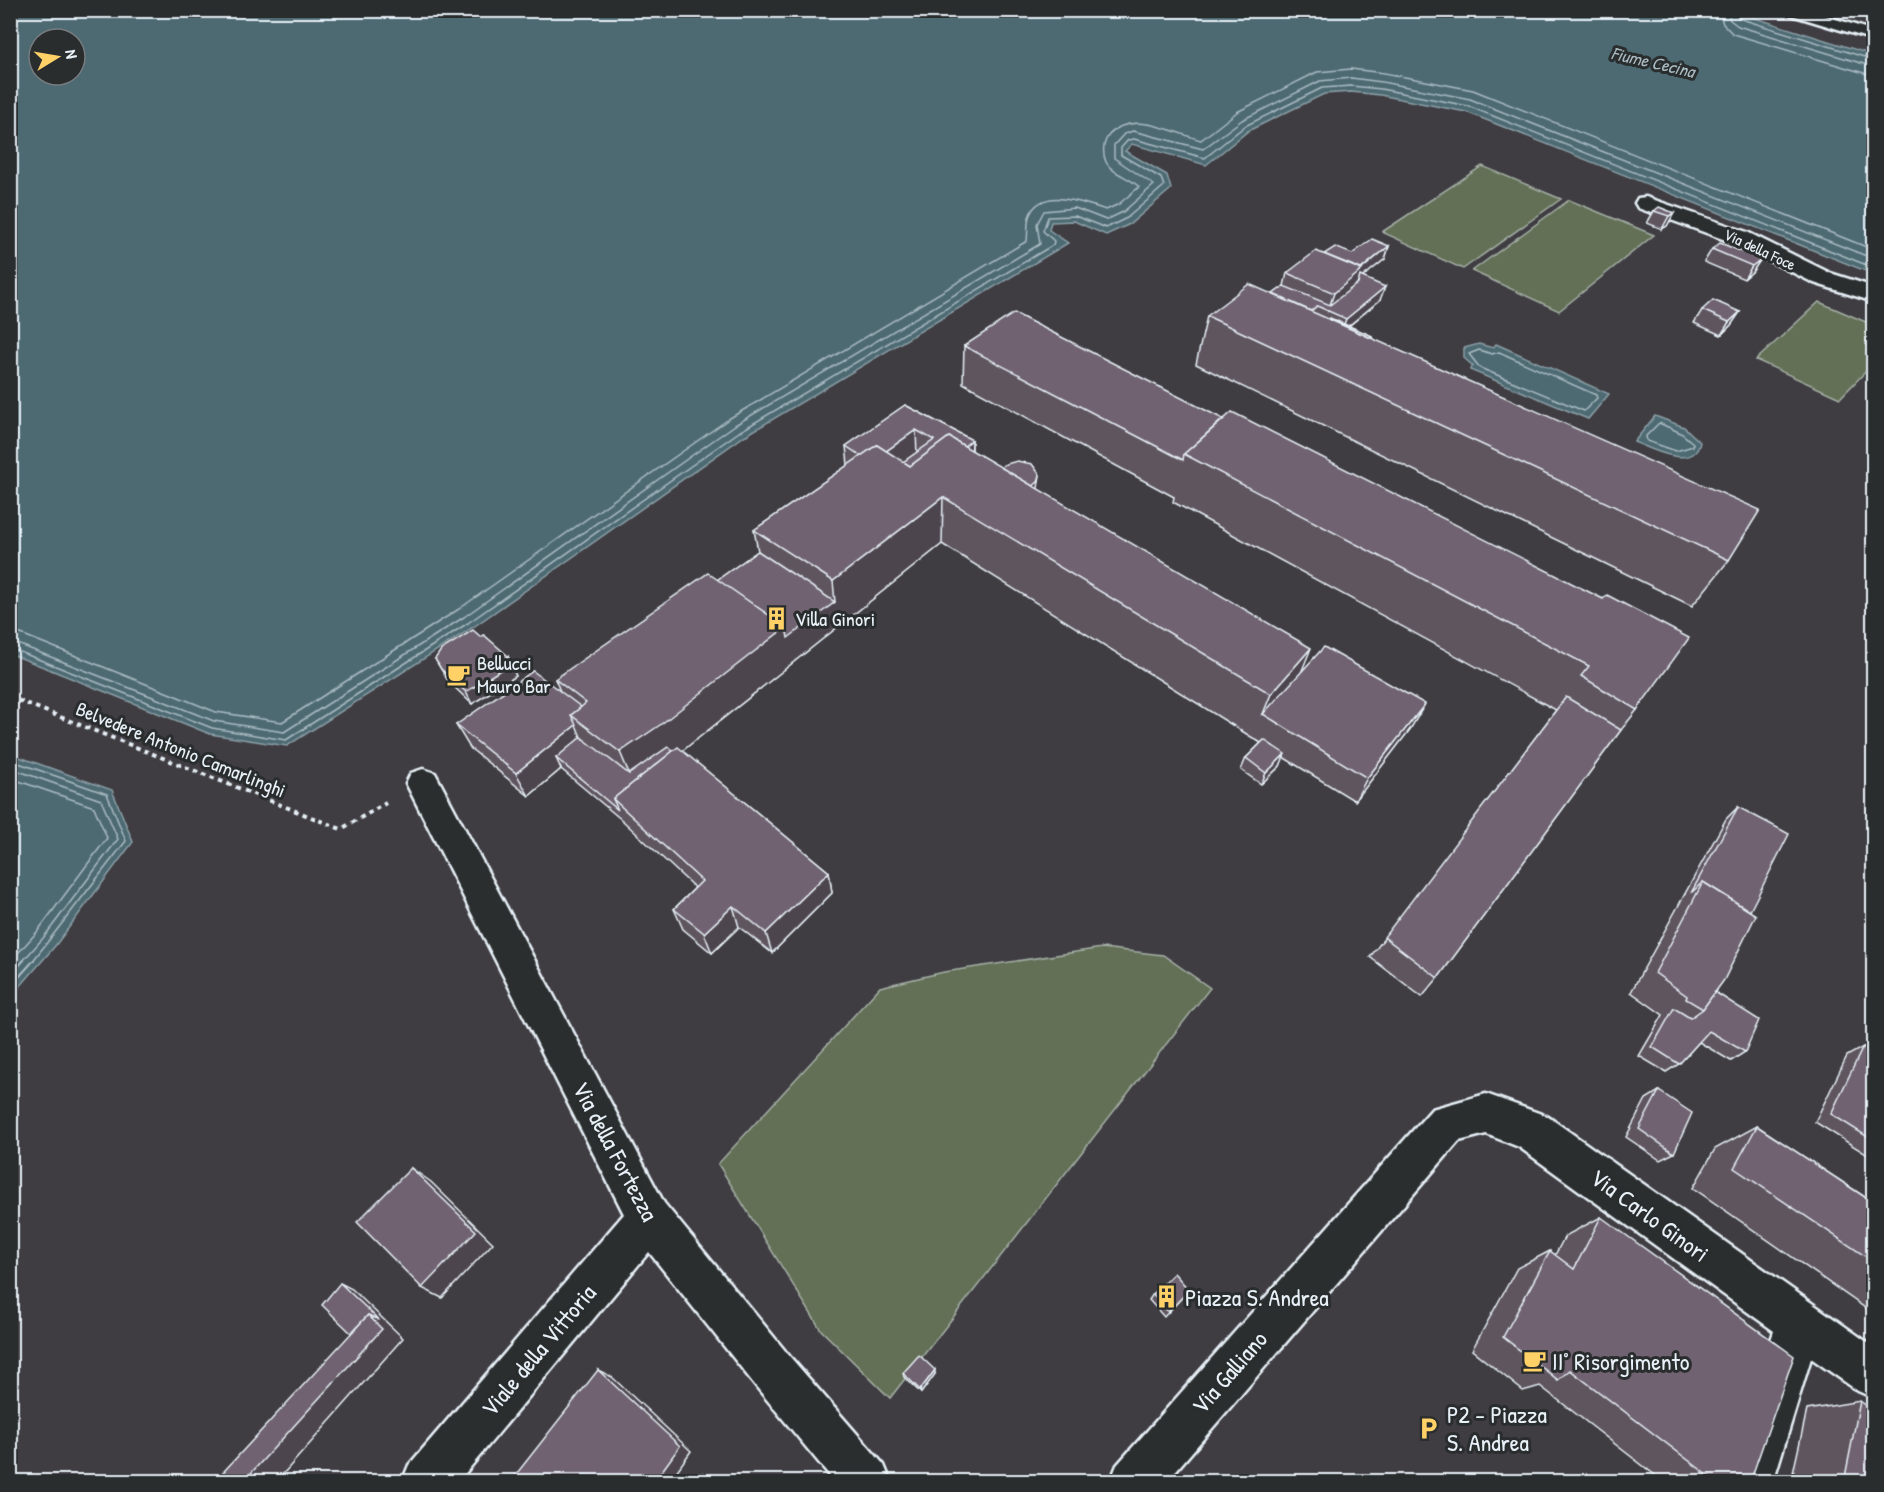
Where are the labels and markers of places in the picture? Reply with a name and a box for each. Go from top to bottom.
building icon: Villa Ginori [764,605,790,631]
place label: Villa Ginori [795,605,875,632]
place label: Bellucci Mauro Bar [477,649,551,699]
cafe icon: Bellucci Mauro Bar [446,661,472,687]
place label: Piazza S. Andrea [1185,1281,1329,1313]
building icon: Piazza S. Andrea [1154,1284,1180,1310]
place label: II° Risorgimento [1552,1345,1690,1377]
cafe icon: II° Risorgimento [1521,1348,1547,1374]
place label: P2 - Piazza S. Andrea [1447,1398,1547,1458]
parking icon: P2 - Piazza S. Andrea [1416,1415,1442,1441]

